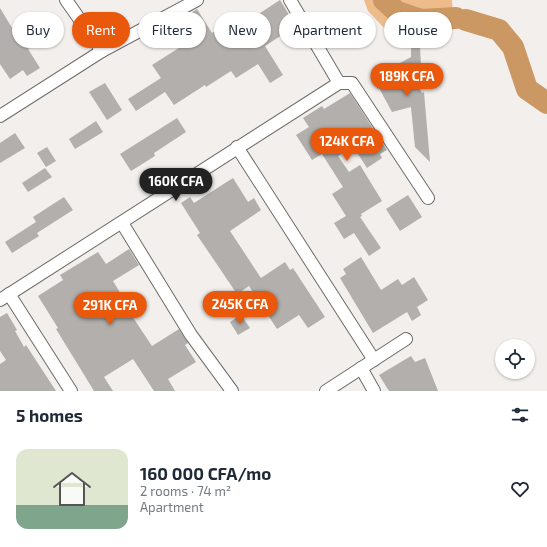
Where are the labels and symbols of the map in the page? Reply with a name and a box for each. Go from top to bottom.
pin: 189K CFA [366,63,448,97]
pin: 124K CFA [306,128,388,162]
pin: 160K CFA [135,168,217,202]
pin: 245K CFA [199,291,281,325]
pin: 291K CFA [69,292,151,326]

